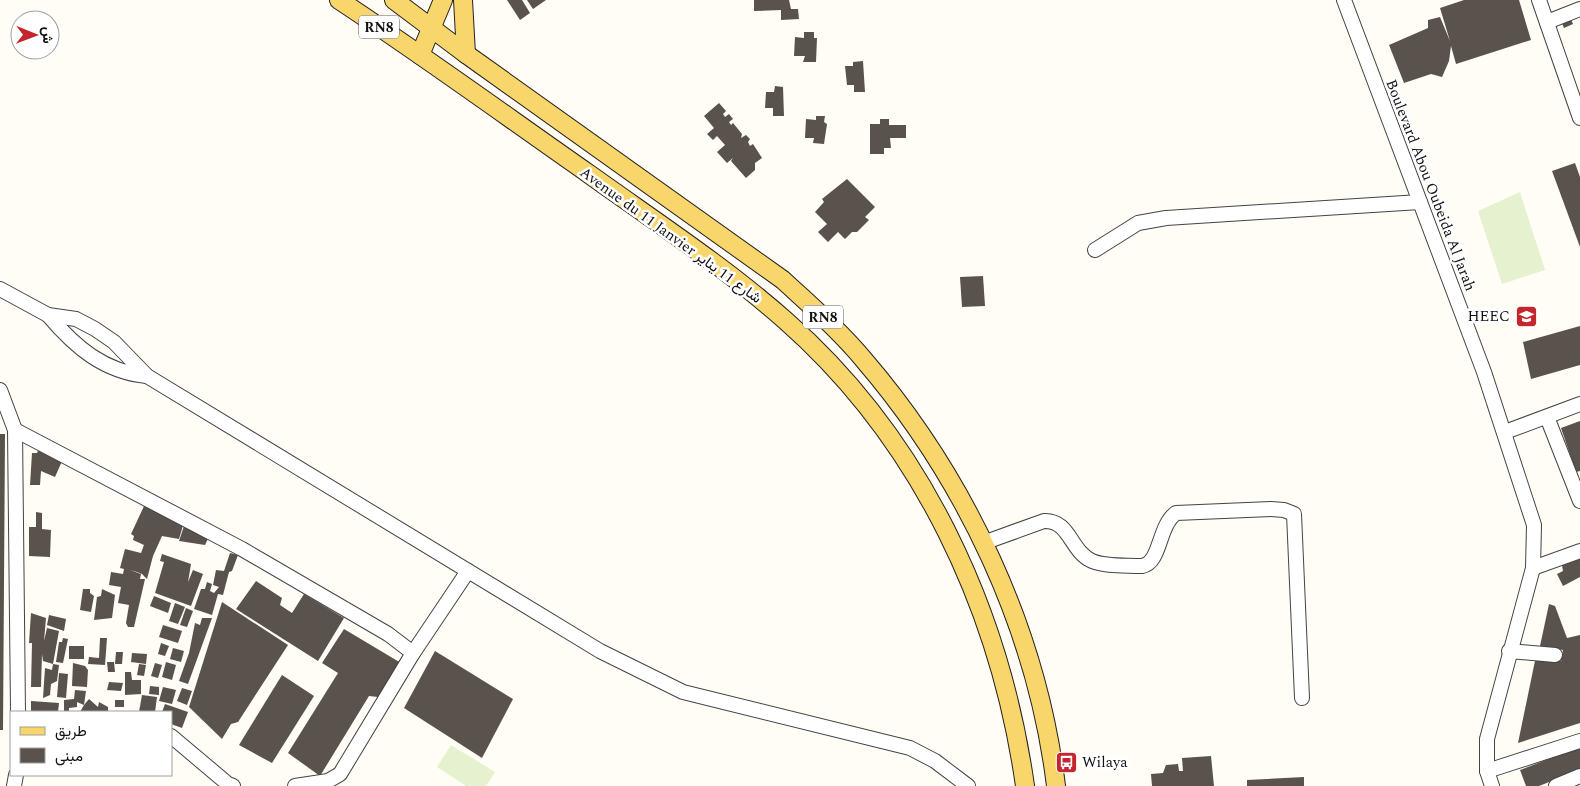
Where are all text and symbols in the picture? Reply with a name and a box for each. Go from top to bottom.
north arrow [10,10,60,60]
road number: RN8 [359,16,399,38]
text: ش [37,27,58,44]
street label: Boulevard Abou Oubeida Al Jarah [1379,76,1482,295]
street label: Avenue du 11 Janvier شارع 11 يناير [575,161,767,309]
school or university icon: HEEC [1514,304,1538,328]
place label: HEEC [1467,305,1510,328]
road number: RN8 [803,306,843,328]
legend [10,711,172,776]
text: طريق [55,720,87,743]
text: مبنى [55,745,83,768]
bus stop icon: Wilaya [1054,750,1078,774]
place label: Wilaya [1082,751,1128,774]

